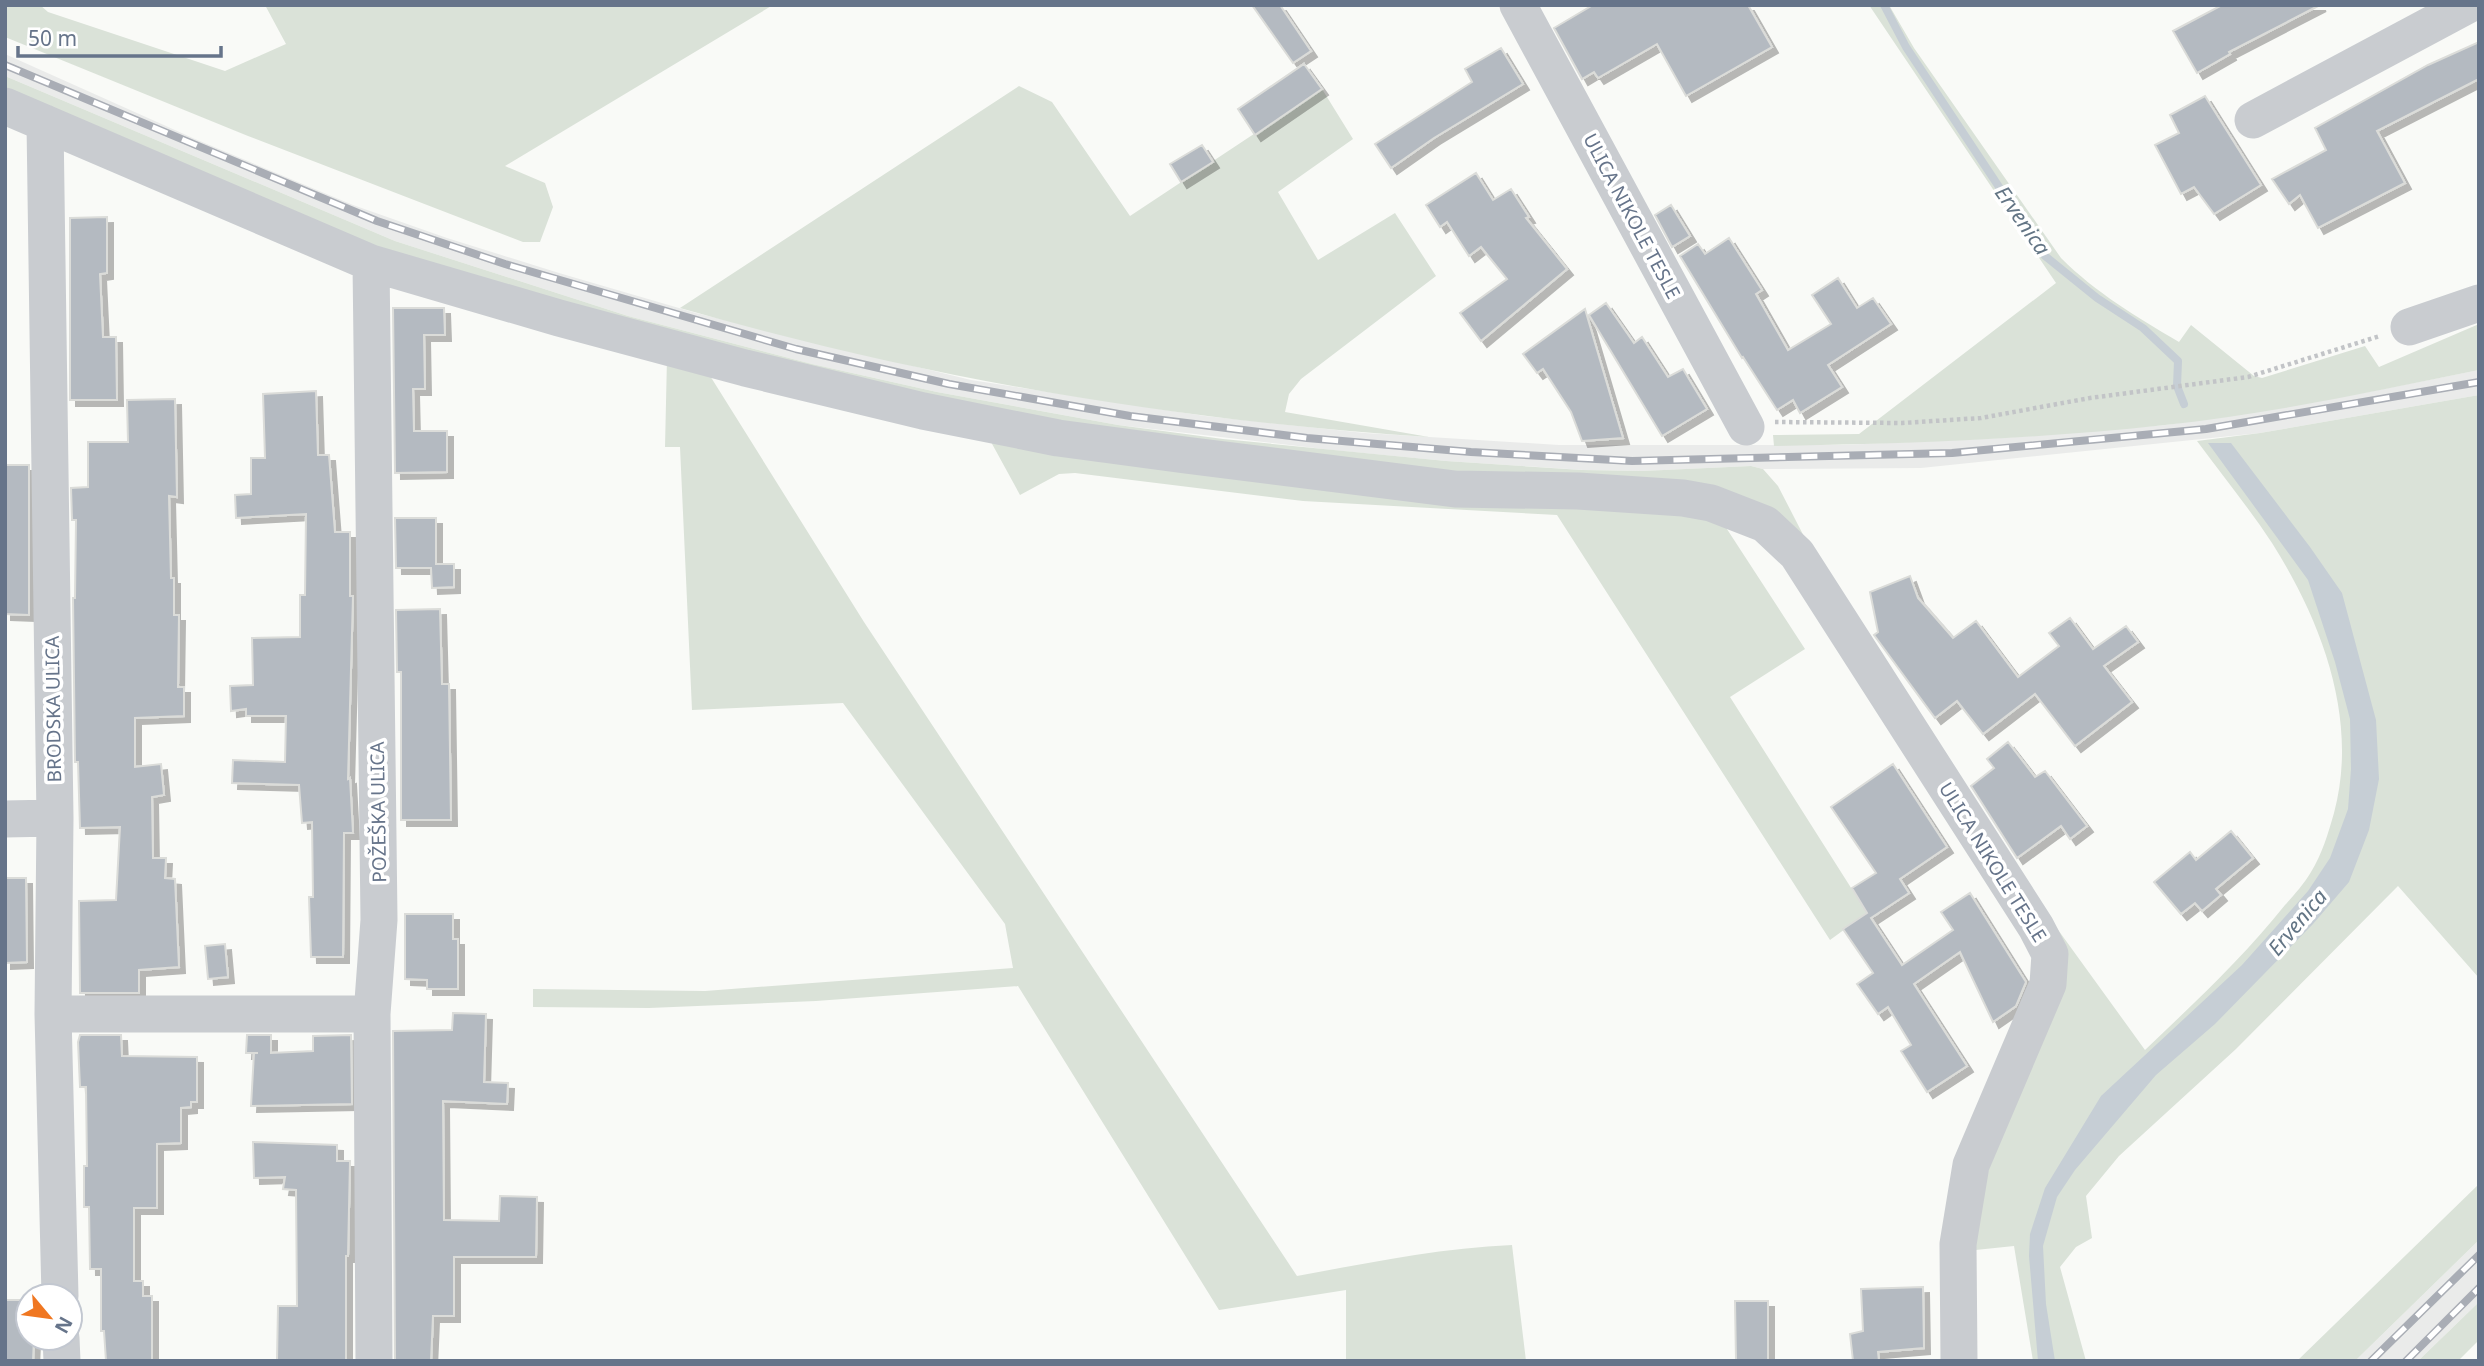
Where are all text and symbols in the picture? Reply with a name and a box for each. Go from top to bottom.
scale bar [18,14,220,58]
text: 50 m [28,24,77,52]
street label: ULICA NIKOLE TESLE [1577,129,1687,303]
water label: Ervenica [1989,180,2057,260]
street label: BRODSKA ULICA [39,635,67,783]
street label: POŽEŠKA ULICA [364,740,392,883]
street label: ULICA NIKOLE TESLE [1933,777,2053,947]
water label: Ervenica [2261,883,2333,961]
north arrow [14,1282,84,1352]
text: N [49,1312,79,1338]

